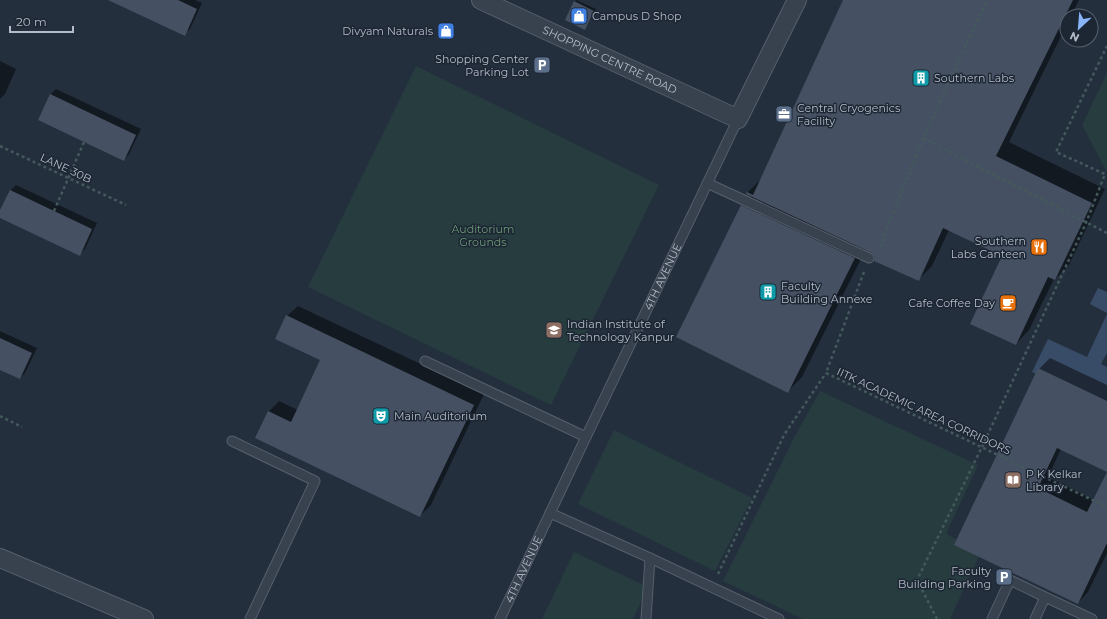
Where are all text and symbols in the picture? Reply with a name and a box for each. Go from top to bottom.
shop icon: Campus D Shop [569,6,589,26]
scale bar [10,8,73,34]
north arrow [1059,8,1099,48]
place label: Campus D Shop [592,9,682,23]
text: 20 m [16,14,47,29]
shop icon: Divyam Naturals [436,21,456,41]
street label: SHOPPING CENTRE ROAD [540,22,679,97]
place label: Divyam Naturals [342,24,434,38]
text: N [1068,29,1082,45]
place label: Shopping Center Parking Lot [435,52,530,79]
parking icon: Shopping Center Parking Lot [532,55,552,75]
building icon: Southern Labs [911,68,931,88]
place label: Southern Labs [934,71,1015,85]
place label: Central Cryogenics Facility [797,101,901,128]
office icon: Central Cryogenics Facility [774,104,794,124]
street label: LANE 30B [38,150,94,186]
park label: Auditorium Grounds [452,222,515,249]
place label: Southern Labs Canteen [951,234,1026,261]
restaurant icon: Southern Labs Canteen [1029,237,1049,257]
street label: 4TH AVENUE [641,241,685,312]
place label: Faculty Building Annexe [781,279,873,306]
building icon: Faculty Building Annexe [758,282,778,302]
cafe icon: Cafe Coffee Day [998,293,1018,313]
place label: Cafe Coffee Day [908,296,995,310]
place label: Indian Institute of Technology Kanpur [567,317,674,344]
school or university icon: Indian Institute of Technology Kanpur [544,320,564,340]
street label: IITK ACADEMIC AREA CORRIDORS [835,364,1014,458]
theatre icon: Main Auditorium [371,406,391,426]
place label: Main Auditorium [394,409,487,423]
place label: P K Kelkar Library [1026,467,1082,494]
library icon: P K Kelkar Library [1003,470,1023,490]
street label: 4TH AVENUE [502,534,545,605]
place label: Faculty Building Parking [898,564,991,591]
parking icon: Faculty Building Parking [994,567,1014,587]

